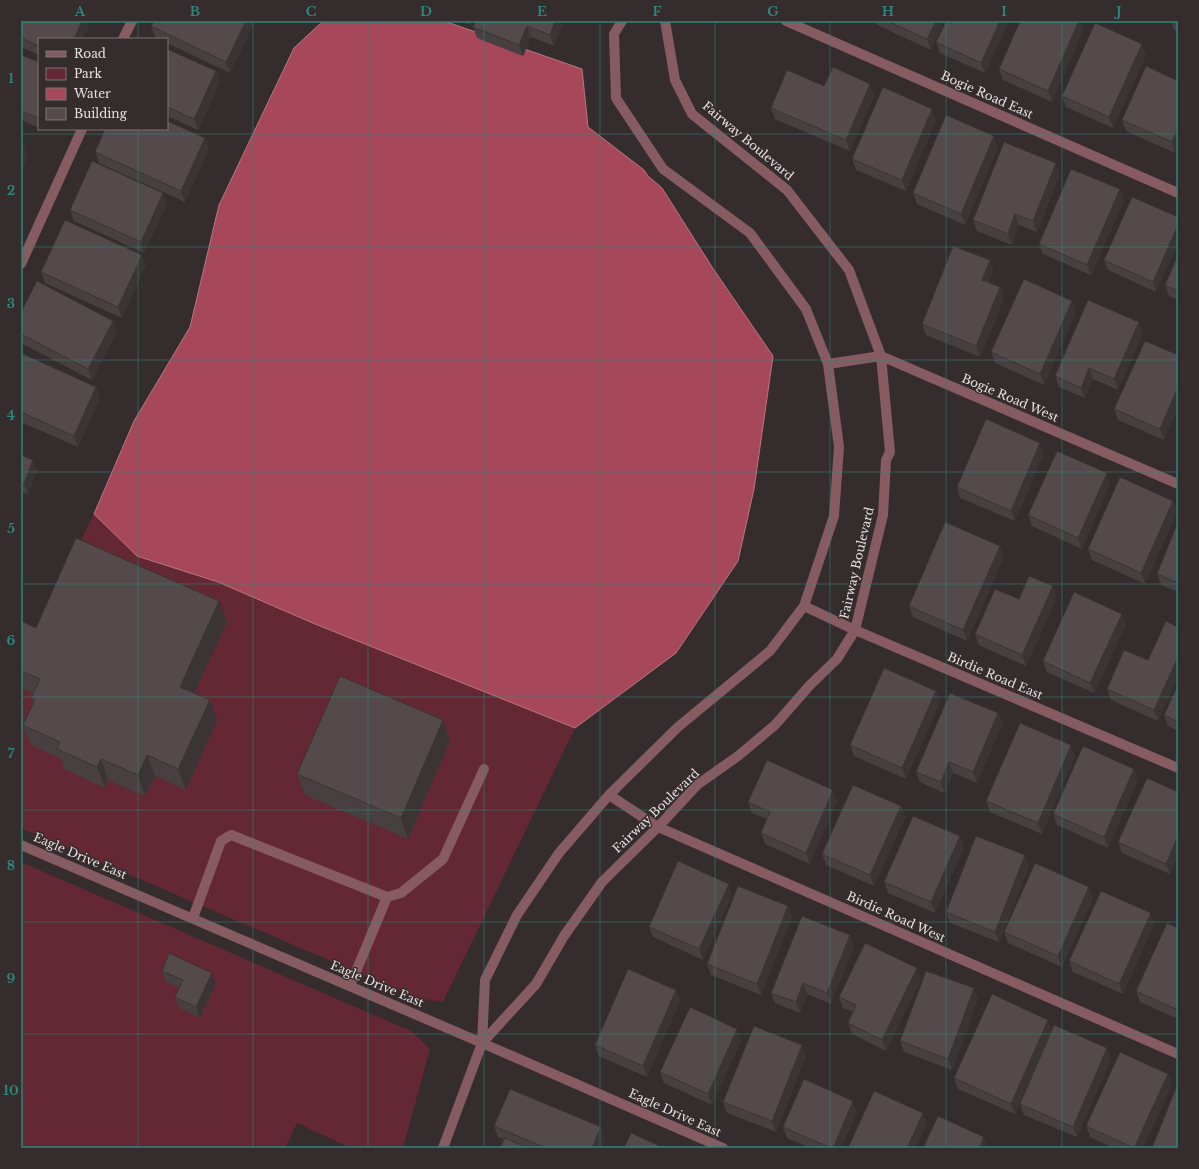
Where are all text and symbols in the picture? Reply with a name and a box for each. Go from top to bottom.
text: A [74,3,86,20]
text: B [190,3,200,20]
text: C [306,3,317,20]
text: D [420,3,432,20]
text: E [537,3,547,20]
text: F [653,3,662,20]
text: G [767,3,779,20]
text: H [882,3,894,20]
text: I [1001,3,1007,20]
text: J [1113,3,1122,20]
legend [38,38,168,130]
text: Road [74,46,106,61]
text: Park [74,66,102,81]
street label: Bogie Road East [939,67,1036,122]
text: 1 [8,70,14,87]
text: Water [73,86,111,101]
street label: Fairway Boulevard [700,98,797,183]
text: Building [74,106,128,121]
text: 2 [7,182,15,199]
text: 3 [7,295,15,312]
street label: Bogie Road West [960,370,1061,425]
text: 4 [7,407,16,424]
street label: Fairway Boulevard [836,505,877,620]
text: 5 [7,520,15,537]
text: 6 [7,632,16,649]
street label: Birdie Road East [945,649,1046,703]
text: 7 [8,745,15,762]
street label: Fairway Boulevard [609,765,702,856]
street label: Eagle Drive East [31,829,130,882]
text: 8 [7,857,15,874]
street label: Birdie Road West [845,888,948,945]
street label: Eagle Drive East [328,957,427,1010]
text: 9 [7,970,16,987]
text: 10 [3,1082,19,1099]
street label: Eagle Drive East [627,1085,724,1140]

